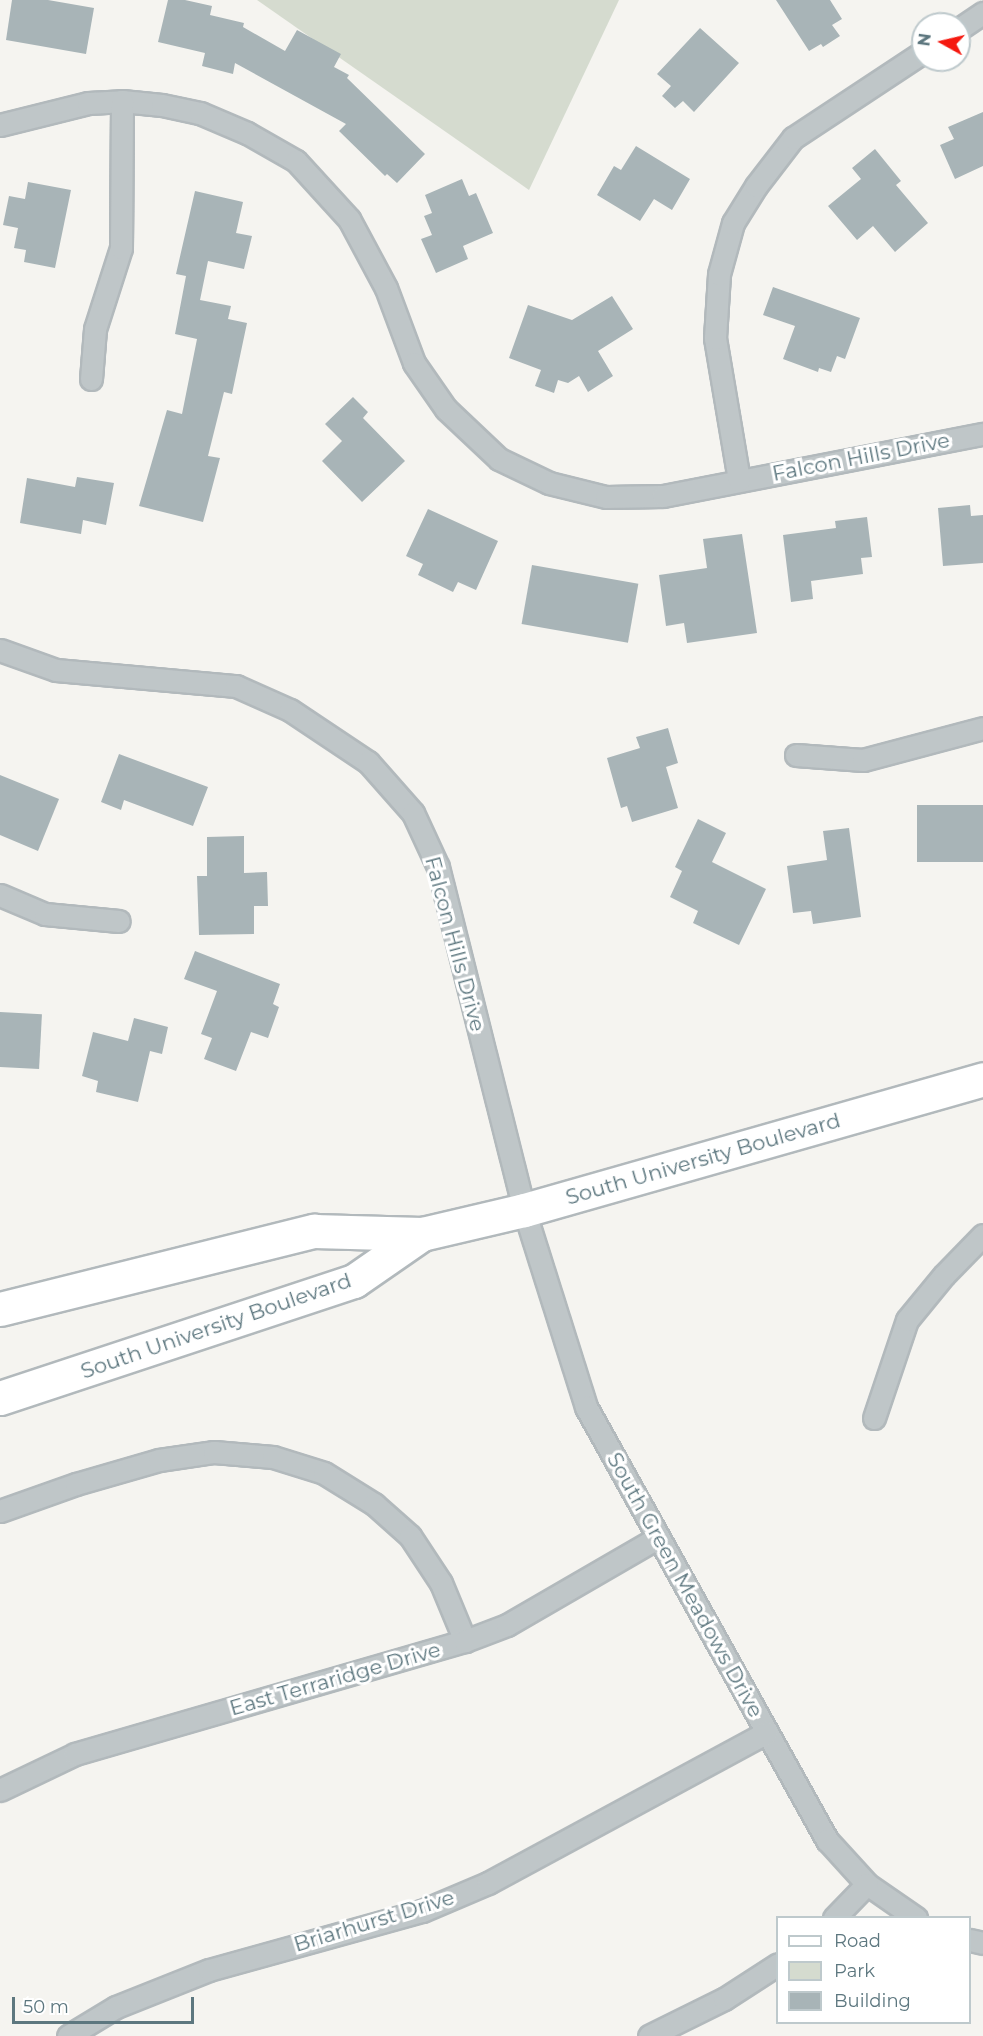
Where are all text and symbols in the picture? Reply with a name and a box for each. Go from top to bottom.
north arrow [911,12,971,72]
text: N [914,32,935,47]
street label: Falcon Hills Drive [770,427,952,487]
street label: Falcon Hills Drive [420,854,490,1034]
street label: South University Boulevard [563,1108,843,1210]
street label: South University Boulevard [77,1268,355,1384]
street label: South Green Meadows Drive [602,1448,768,1722]
street label: East Terraridge Drive [227,1637,443,1721]
street label: Briarhurst Drive [291,1885,457,1957]
legend [776,1916,971,2024]
text: Road [834,1930,881,1952]
text: Park [834,1960,875,1982]
scale bar [15,1985,196,2023]
text: Building [834,1990,911,2012]
text: 50 m [23,1996,69,2018]

